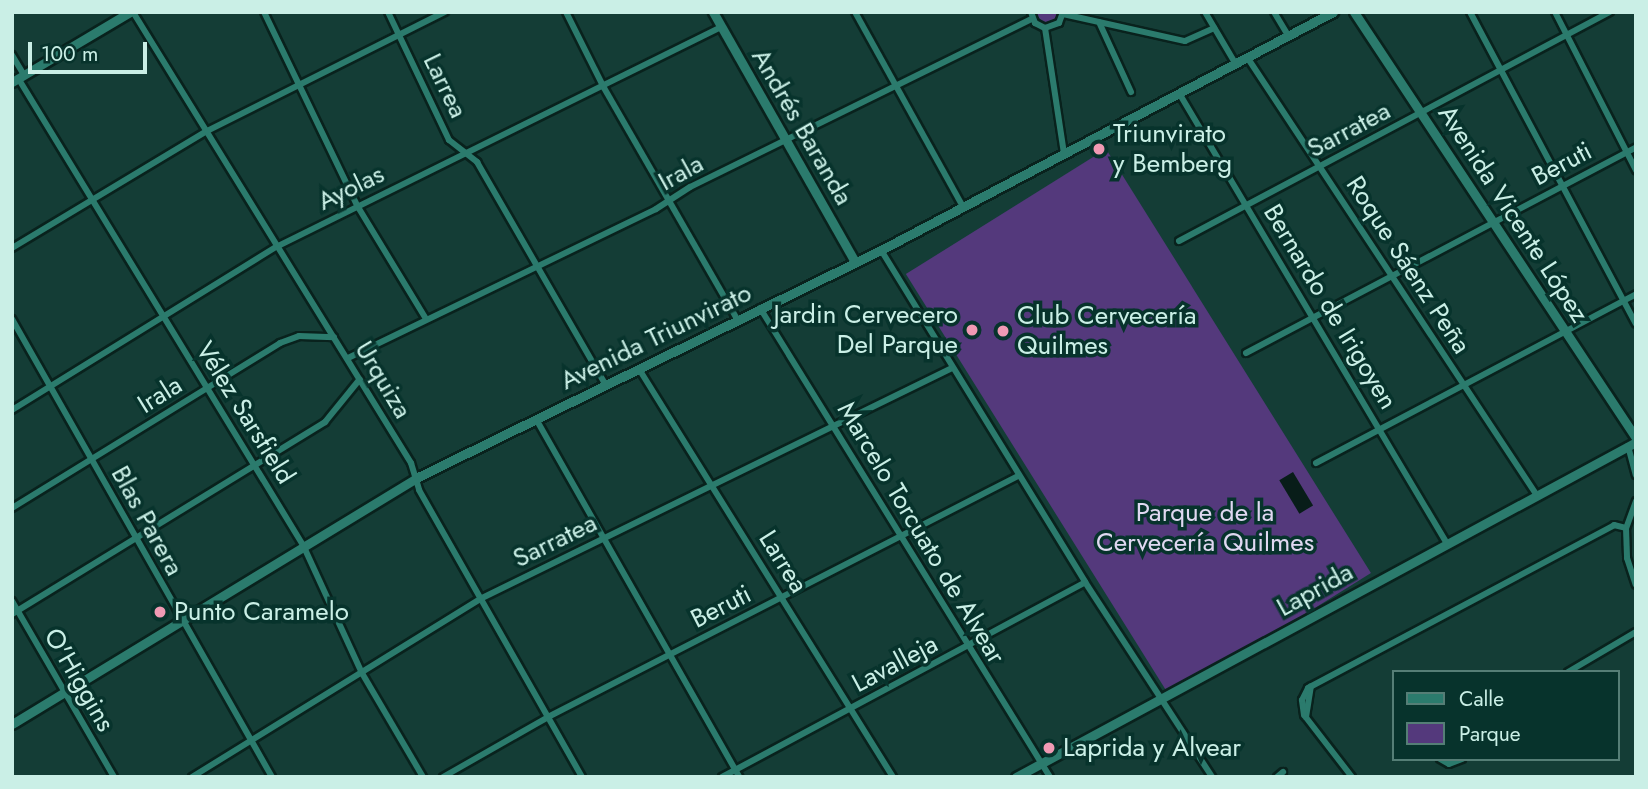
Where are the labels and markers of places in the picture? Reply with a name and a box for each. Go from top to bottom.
place label: Triunvirato y Bemberg [1113,118,1232,180]
marker: Triunvirato y Bemberg [1091,141,1107,157]
place label: Jardin Cervecero Del Parque [773,299,958,360]
place label: Club Cervecería Quilmes [1017,300,1196,362]
marker: Jardin Cervecero Del Parque [964,322,980,338]
marker: Club Cervecería Quilmes [995,323,1011,339]
place label: Punto Caramelo [174,596,349,628]
marker: Punto Caramelo [152,604,168,620]
place label: Laprida y Alvear [1063,732,1241,764]
marker: Laprida y Alvear [1041,740,1057,756]

